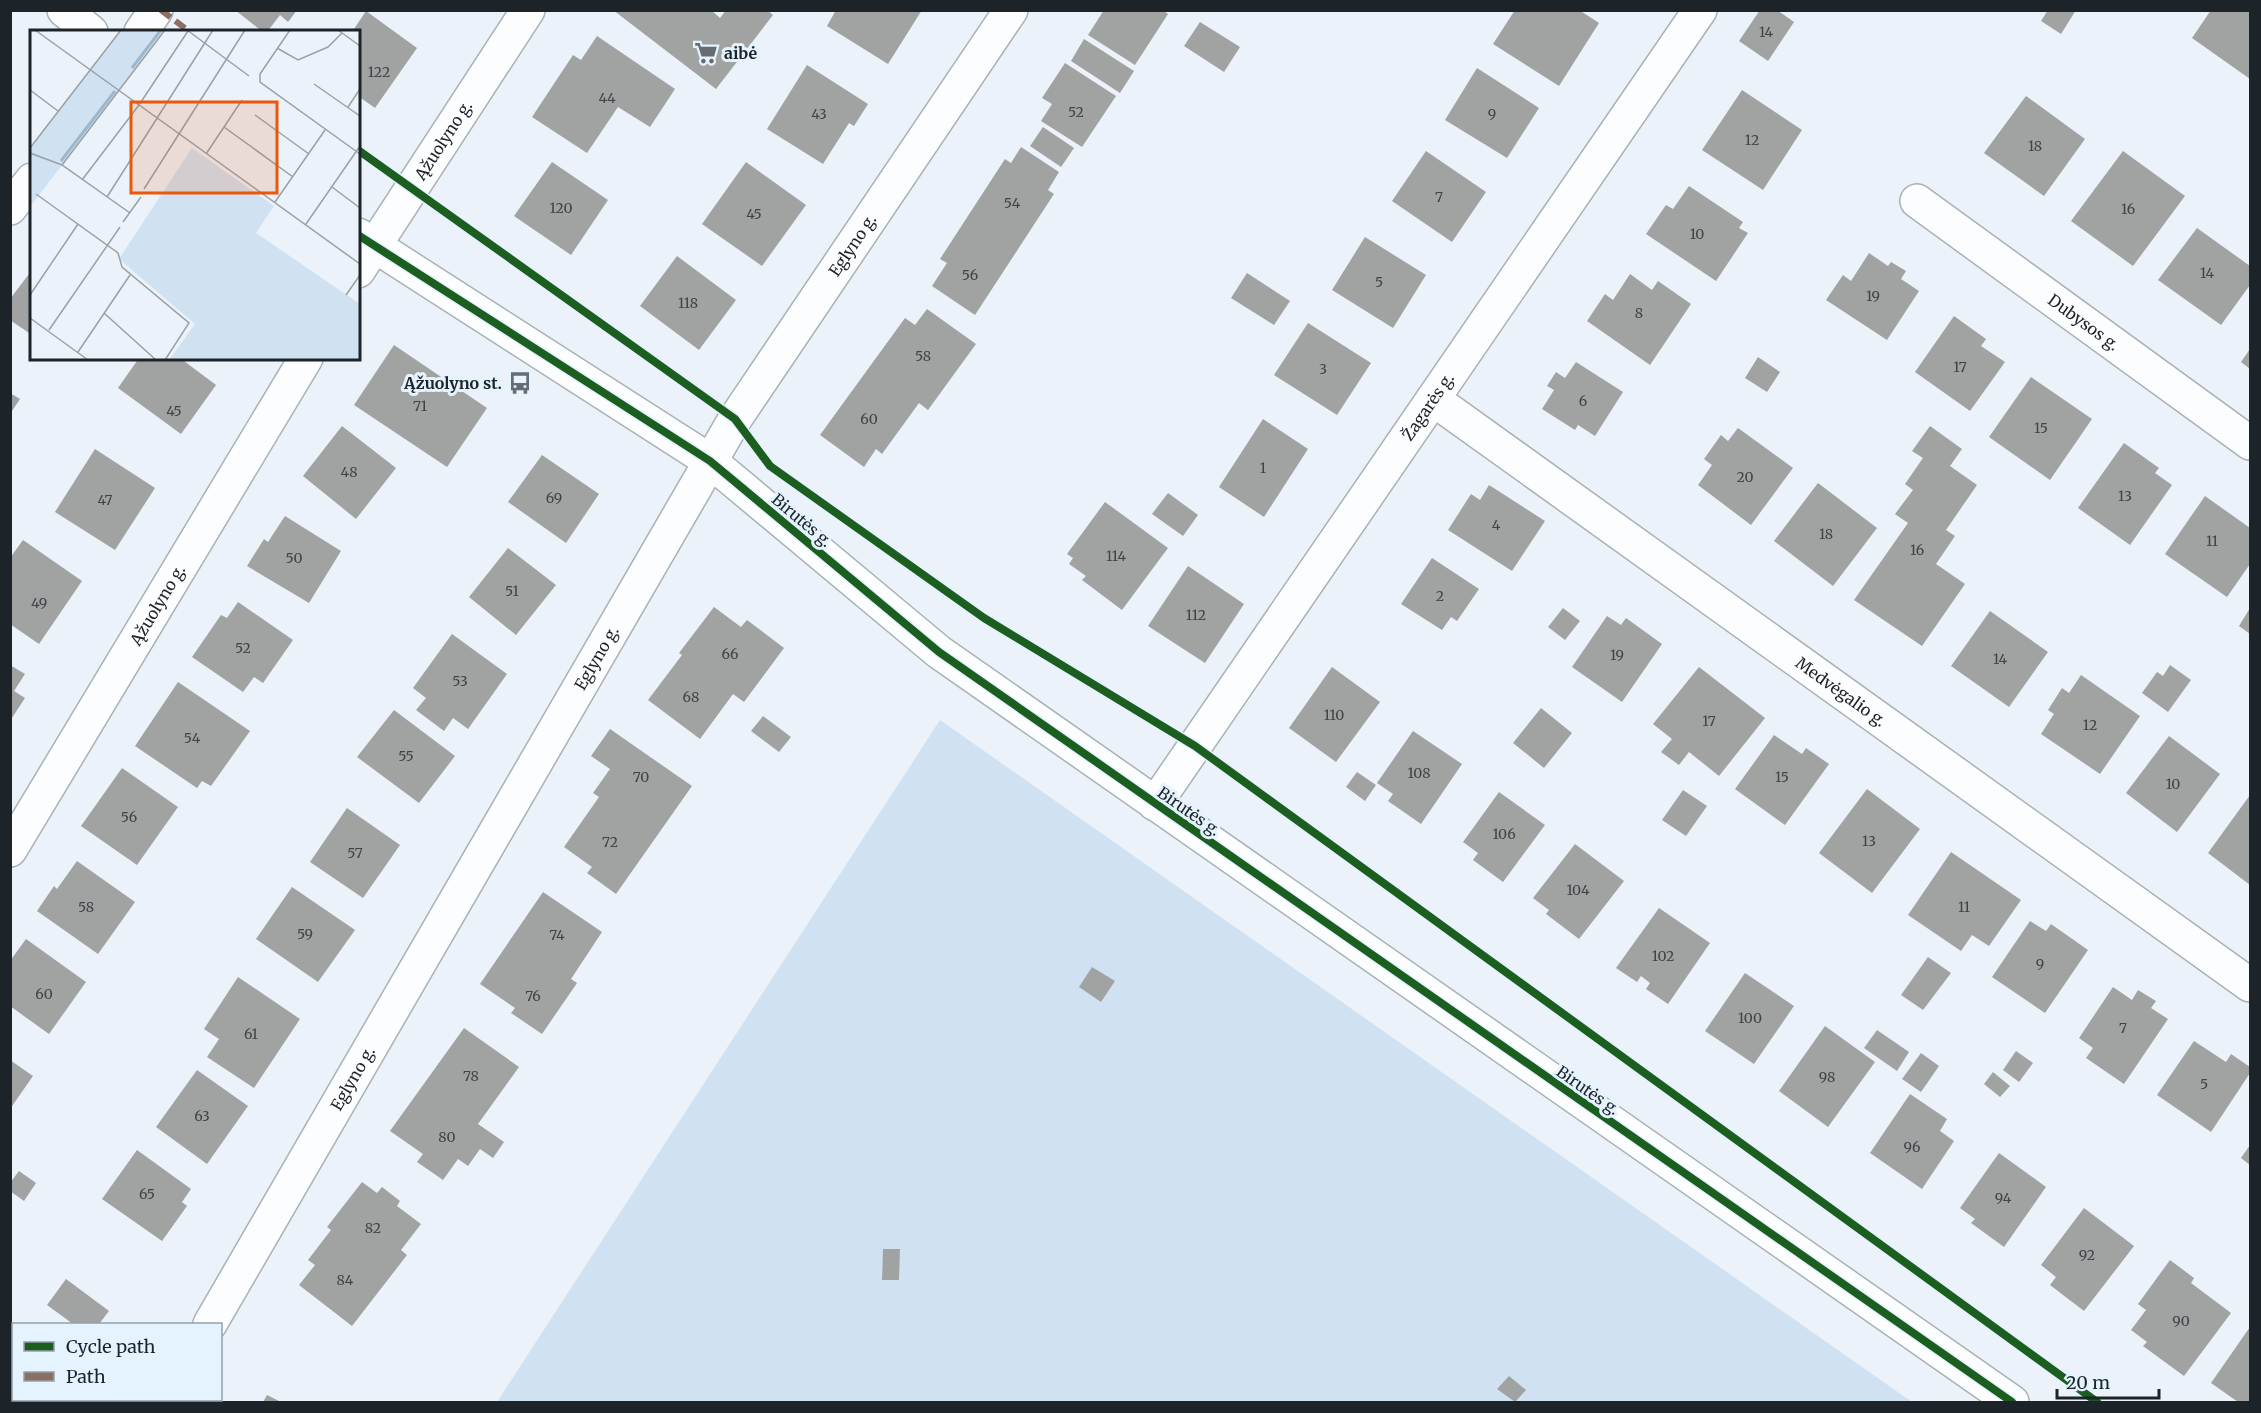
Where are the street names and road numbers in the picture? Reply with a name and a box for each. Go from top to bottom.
street label: Ąžuolyno g. [409,97,476,185]
street label: Eglyno g. [824,210,880,280]
street label: Dubysos g. [2044,290,2123,355]
street label: Žagarės g. [1397,369,1458,444]
street label: Birutės g. [768,489,836,551]
street label: Ąžuolyno g. [125,561,189,650]
street label: Eglyno g. [570,622,623,694]
street label: Medvėgalio g. [1792,652,1890,731]
street label: Birutės g. [1154,782,1224,840]
street label: Eglyno g. [326,1043,379,1114]
street label: Birutės g. [1553,1061,1623,1119]

